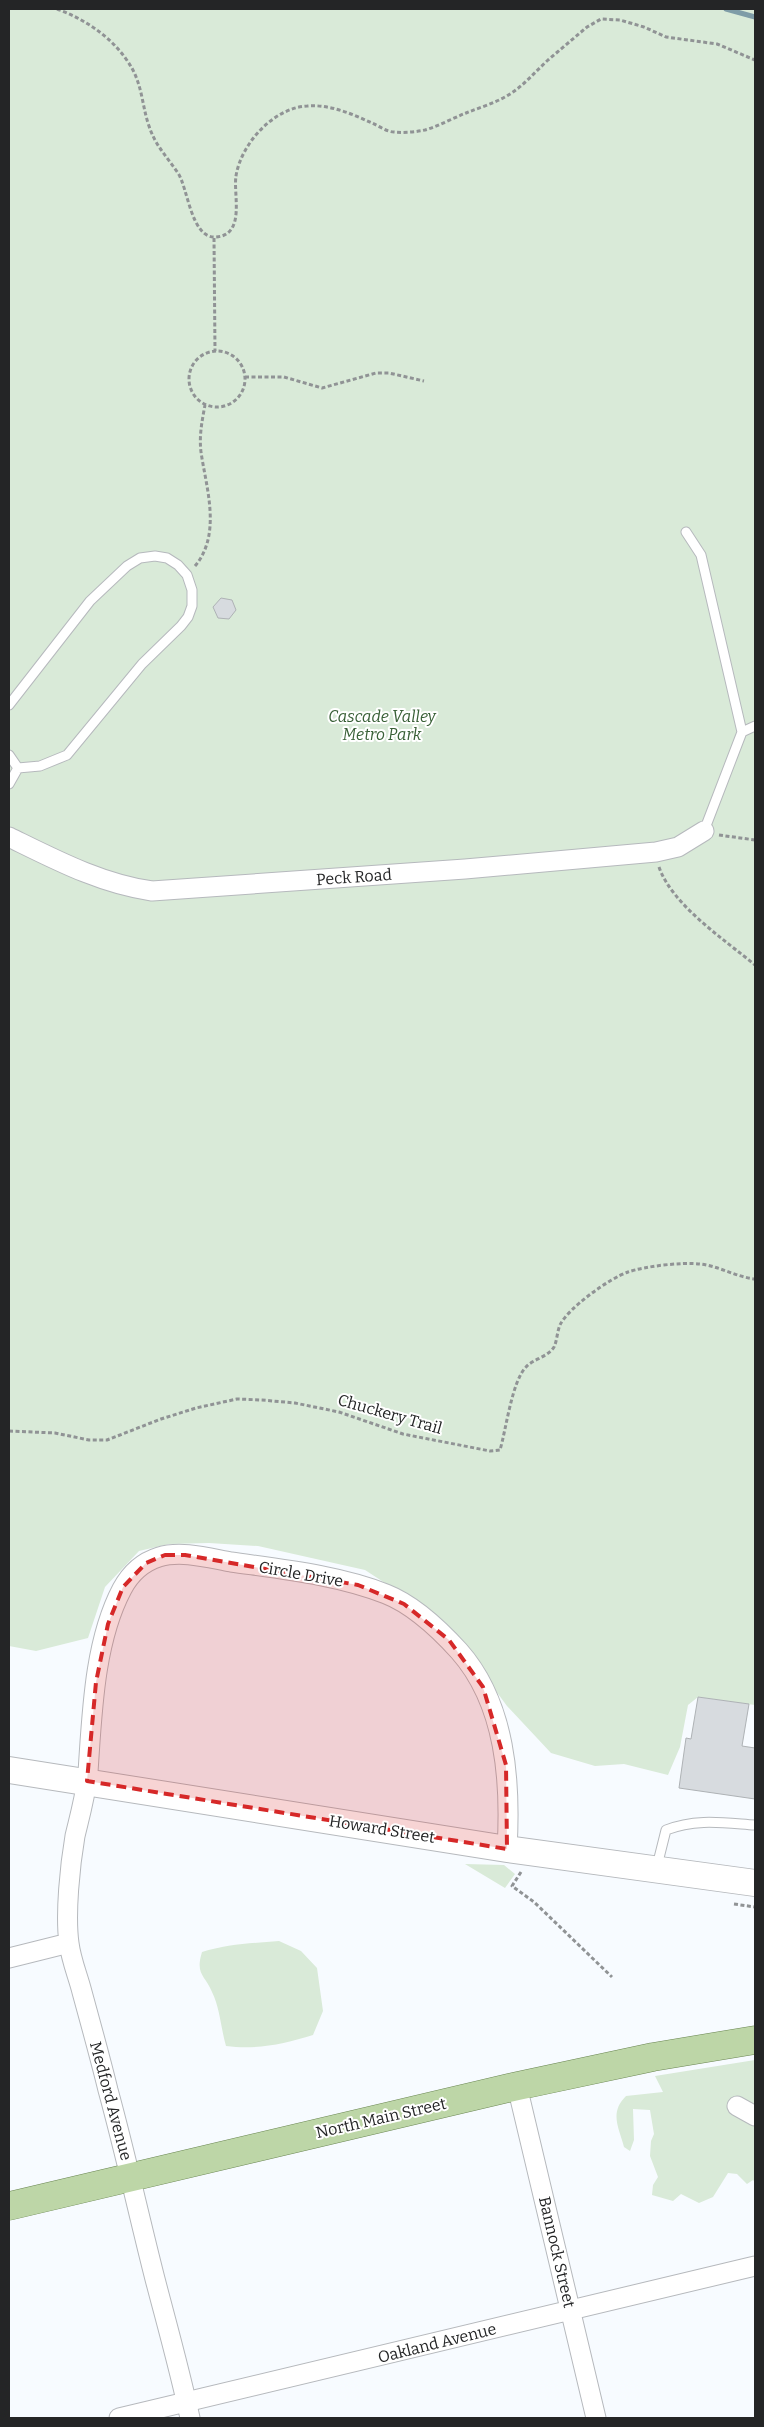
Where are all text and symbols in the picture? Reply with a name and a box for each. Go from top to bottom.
park label: Cascade Valley Metro Park [328,707,436,744]
street label: Peck Road [316,865,393,889]
street label: Chuckery Trail [336,1390,445,1438]
street label: Circle Drive [257,1557,345,1591]
street label: Howard Street [328,1811,437,1847]
street label: Medford Avenue [86,2039,136,2163]
street label: North Main Street [314,2094,448,2142]
street label: Bannock Street [535,2195,579,2310]
street label: Oakland Avenue [376,2319,498,2367]

